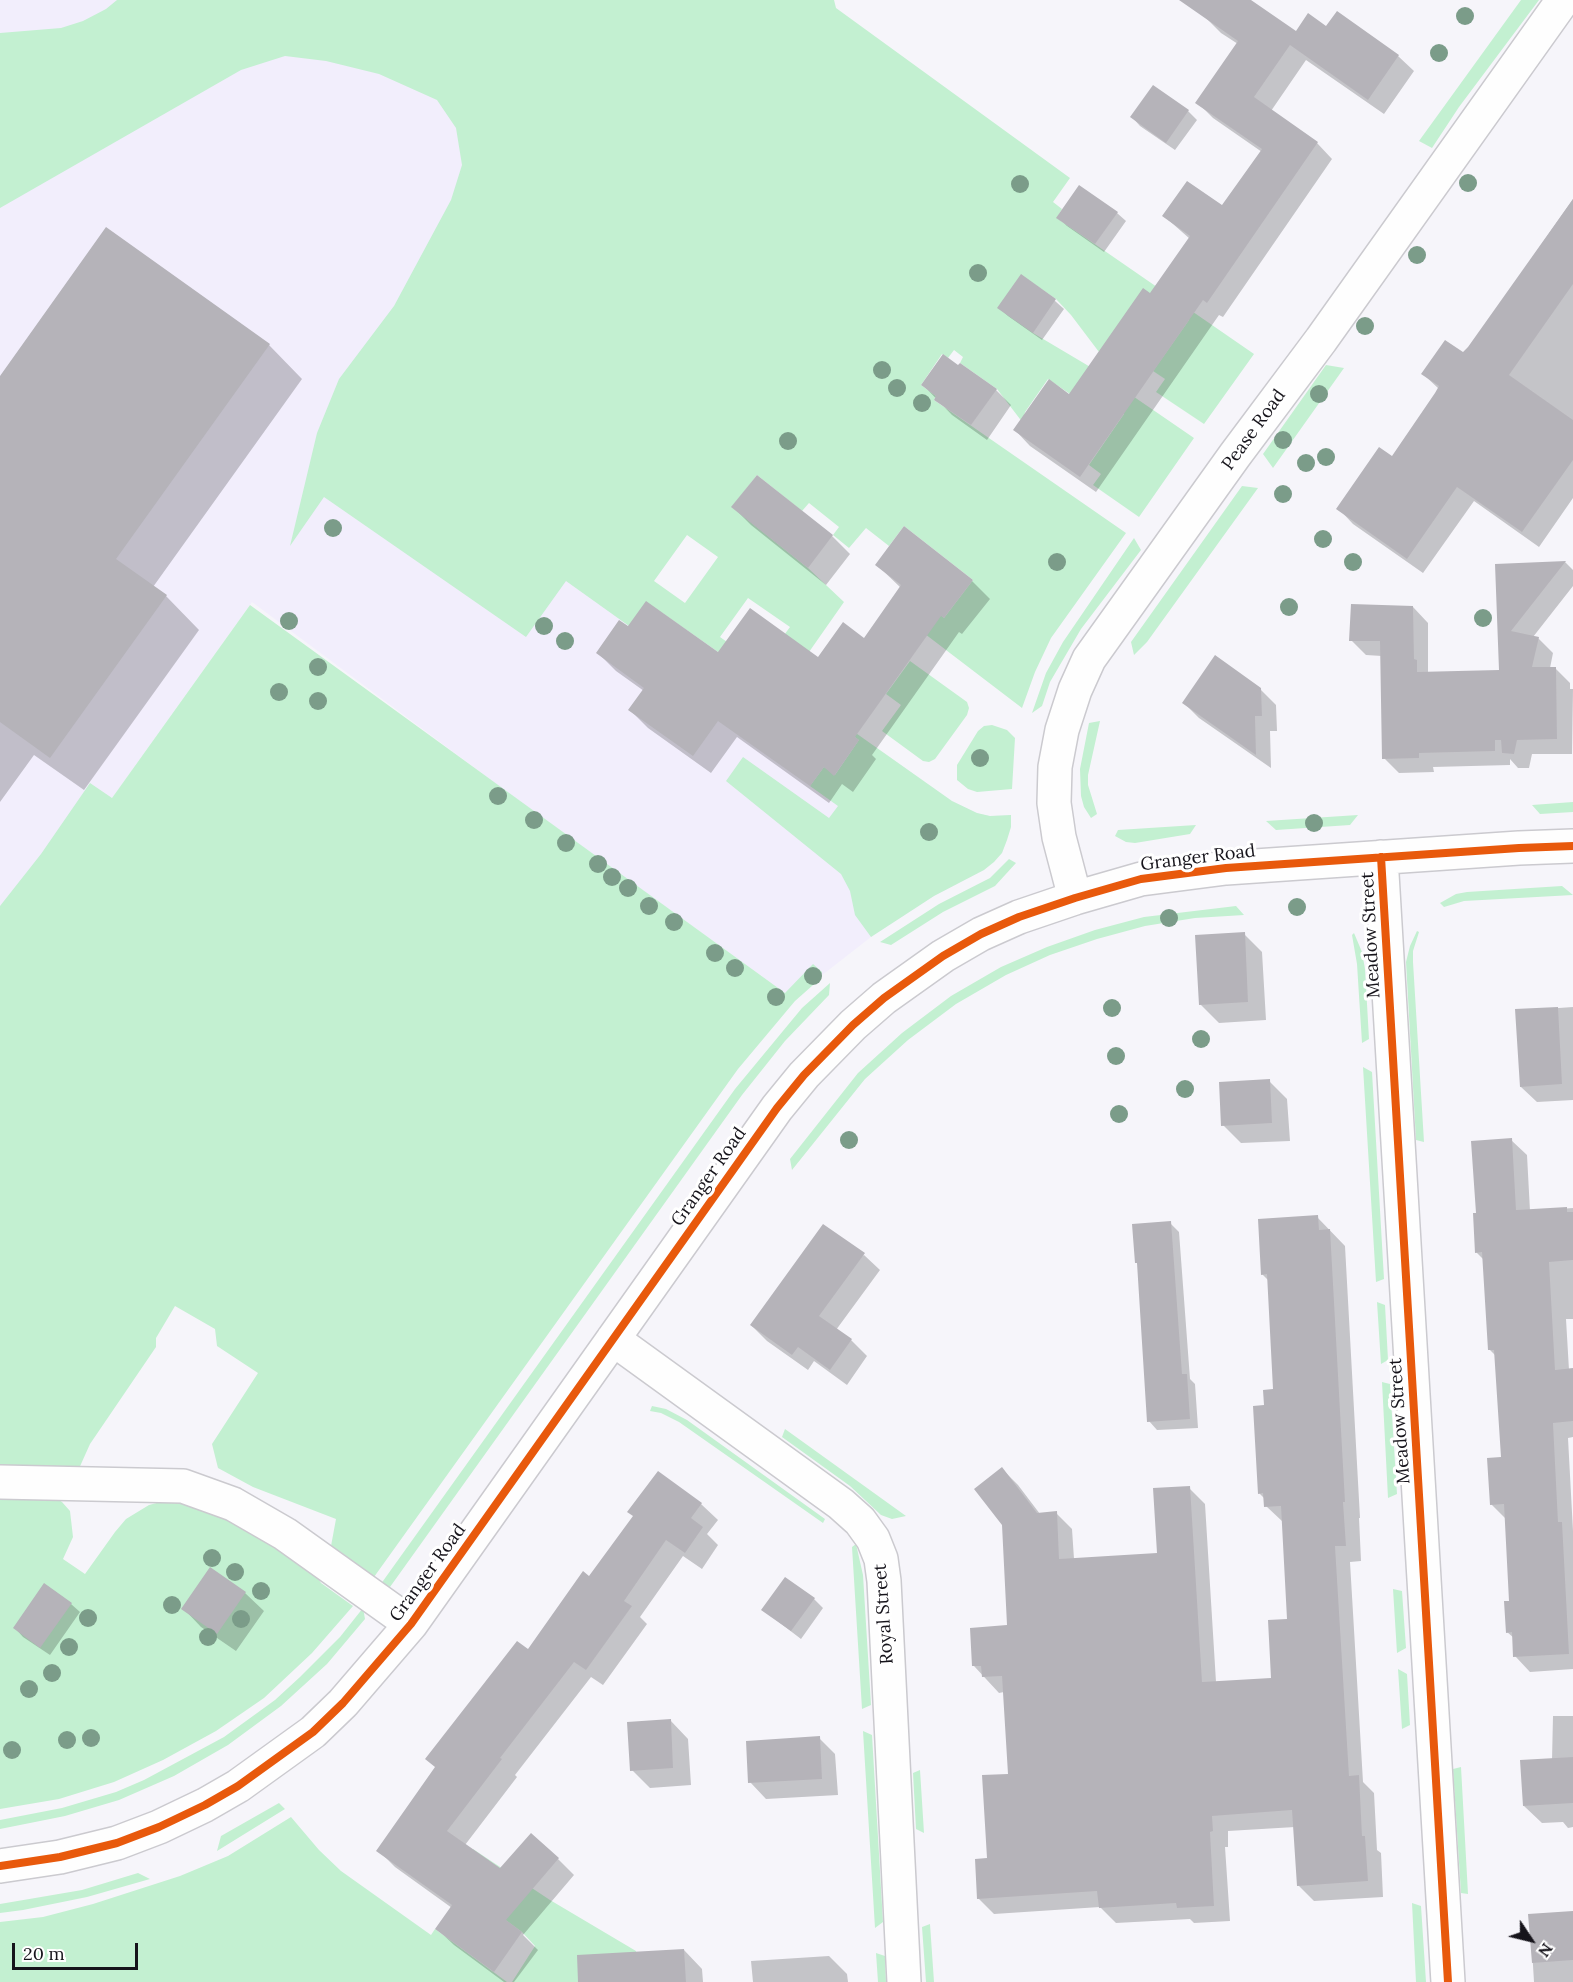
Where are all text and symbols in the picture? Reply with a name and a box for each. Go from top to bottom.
street label: Pease Road [1218,385,1290,475]
street label: Granger Road [1139,840,1257,876]
street label: Meadow Street [1357,871,1385,999]
street label: Granger Road [667,1124,751,1230]
street label: Meadow Street [1385,1357,1415,1485]
street label: Granger Road [385,1520,471,1626]
street label: Royal Street [870,1563,898,1665]
north arrow [1501,1910,1561,1970]
scale bar [15,1931,141,1969]
text: N [1534,1940,1557,1961]
text: 20 m [23,1942,65,1965]

